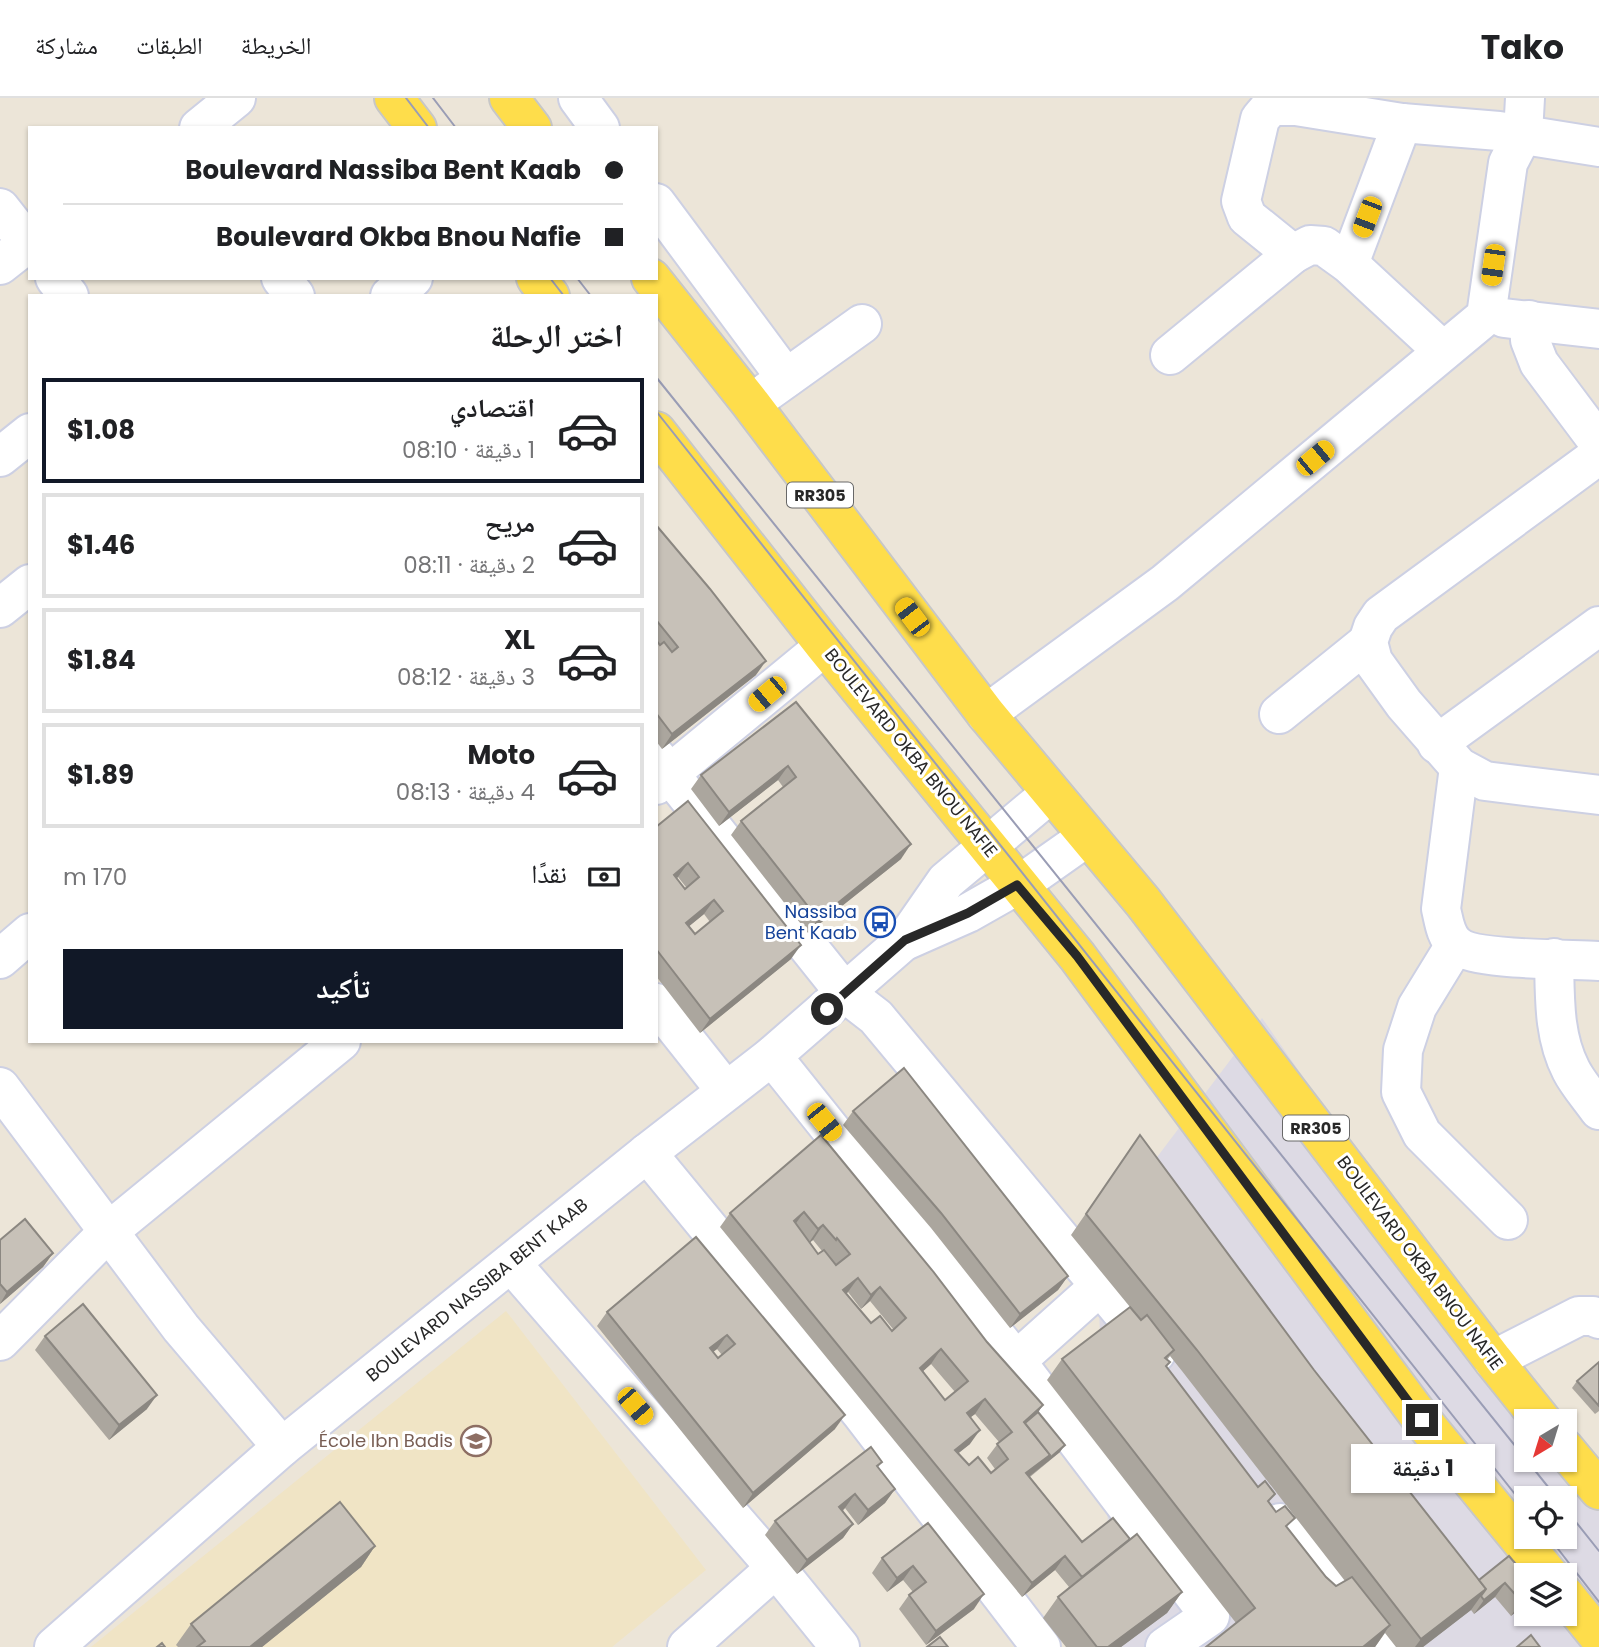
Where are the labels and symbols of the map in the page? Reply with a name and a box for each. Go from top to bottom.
car [1350,194,1385,240]
car [1480,243,1507,287]
car [1293,436,1338,480]
road number: RR305 [787,482,853,508]
car [891,594,934,640]
street label: BOULEVARD OKBA BNOU NAFIE [819,643,1004,862]
car [745,672,790,716]
place label: Nassiba Bent Kaab [765,899,857,945]
bus stop icon: Nassiba Bent Kaab [863,905,897,939]
route start [811,993,843,1025]
car [803,1099,846,1145]
road number: RR305 [1283,1116,1349,1140]
street label: BOULEVARD OKBA BNOU NAFIE [1331,1150,1509,1375]
street label: BOULEVARD NASSIBA BENT KAAB [360,1192,593,1387]
car [614,1383,657,1429]
route end [1406,1404,1438,1436]
north arrow [1514,1409,1577,1472]
school or university icon: École Ibn Badis [459,1424,493,1458]
place label: École Ibn Badis [319,1428,453,1453]
callout: 1 دقيقة [1350,1444,1494,1494]

